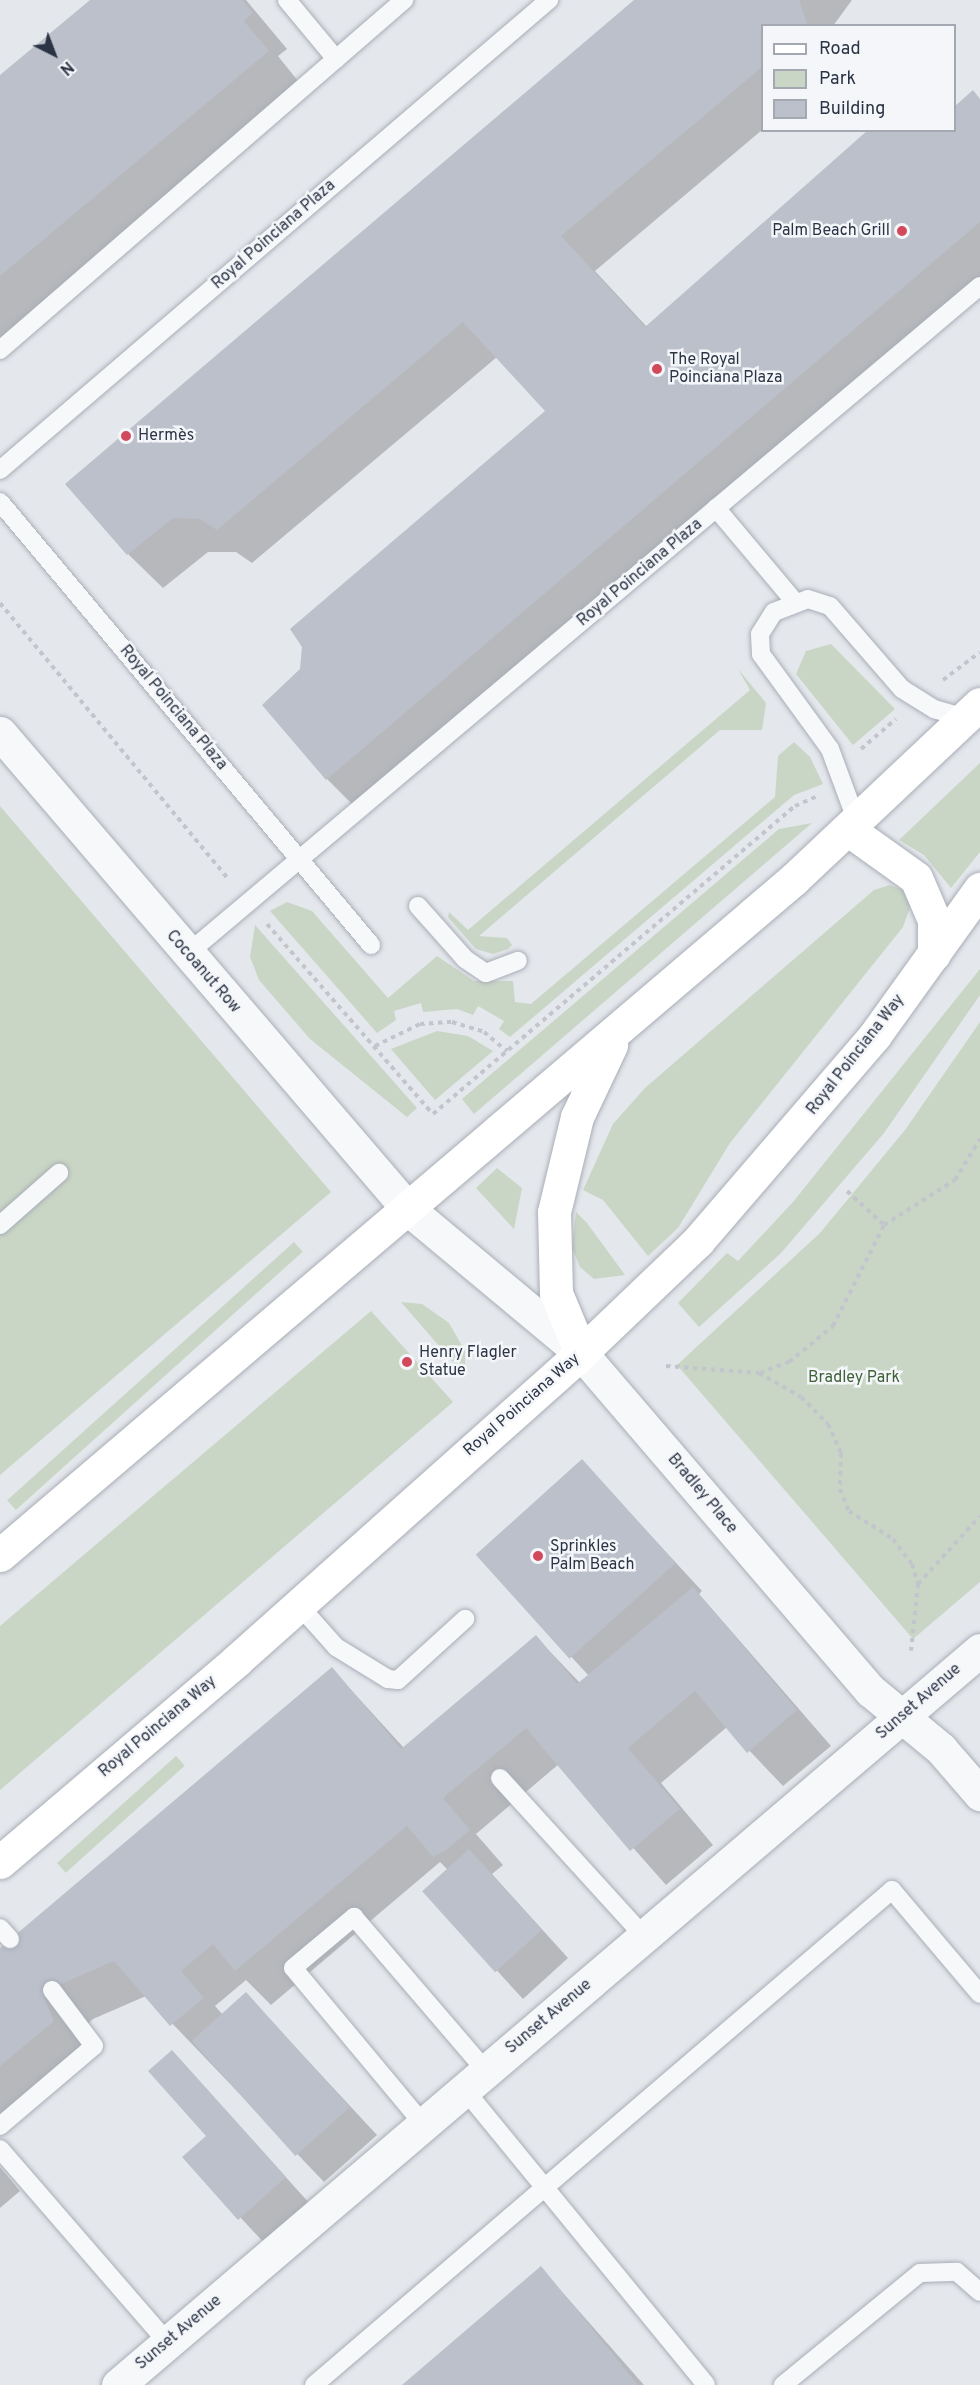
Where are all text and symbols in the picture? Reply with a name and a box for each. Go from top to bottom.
north arrow [24,24,84,84]
legend [761,24,956,132]
text: Road [819,38,861,61]
text: N [55,56,77,79]
text: Park [819,68,856,91]
text: Building [819,98,885,121]
street label: Royal Poinciana Plaza [208,176,340,294]
place label: Palm Beach Grill [772,221,890,241]
marker: Palm Beach Grill [895,224,909,238]
place label: The Royal Poinciana Plaza [669,350,783,388]
marker: The Royal Poinciana Plaza [650,362,664,376]
place label: Hermès [138,426,194,446]
marker: Hermès [119,429,133,443]
street label: Royal Poinciana Plaza [574,515,706,631]
street label: Royal Poinciana Plaza [115,642,231,774]
street label: Cocoanut Row [162,927,244,1017]
street label: Royal Poinciana Way [803,991,909,1119]
place label: Henry Flagler Statue [419,1343,517,1381]
street label: Royal Poinciana Way [460,1349,584,1461]
marker: Henry Flagler Statue [400,1355,414,1369]
park label: Bradley Park [808,1368,900,1388]
street label: Bradley Place [663,1450,741,1538]
place label: Sprinkles Palm Beach [550,1537,635,1575]
marker: Sprinkles Palm Beach [531,1549,545,1563]
street label: Sunset Avenue [872,1660,966,1744]
street label: Royal Poinciana Way [95,1672,221,1782]
street label: Sunset Avenue [502,1975,596,2059]
street label: Sunset Avenue [132,2291,226,2375]

